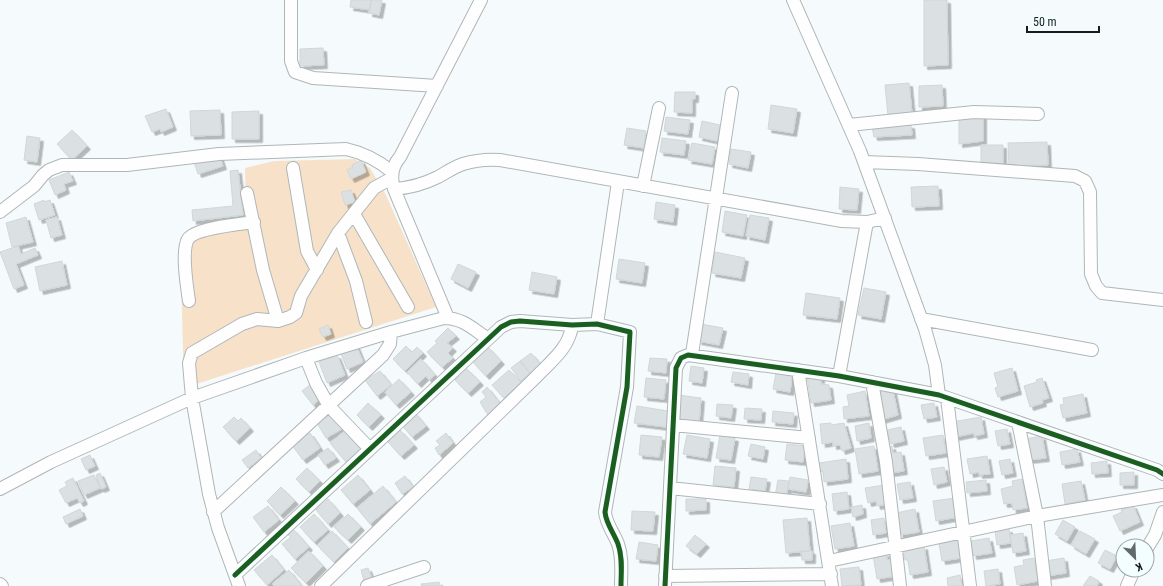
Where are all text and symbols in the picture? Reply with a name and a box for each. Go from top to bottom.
scale bar [1027,8,1099,34]
text: 50 m [1033,15,1057,29]
north arrow [1115,538,1155,578]
text: K [1133,560,1144,574]

